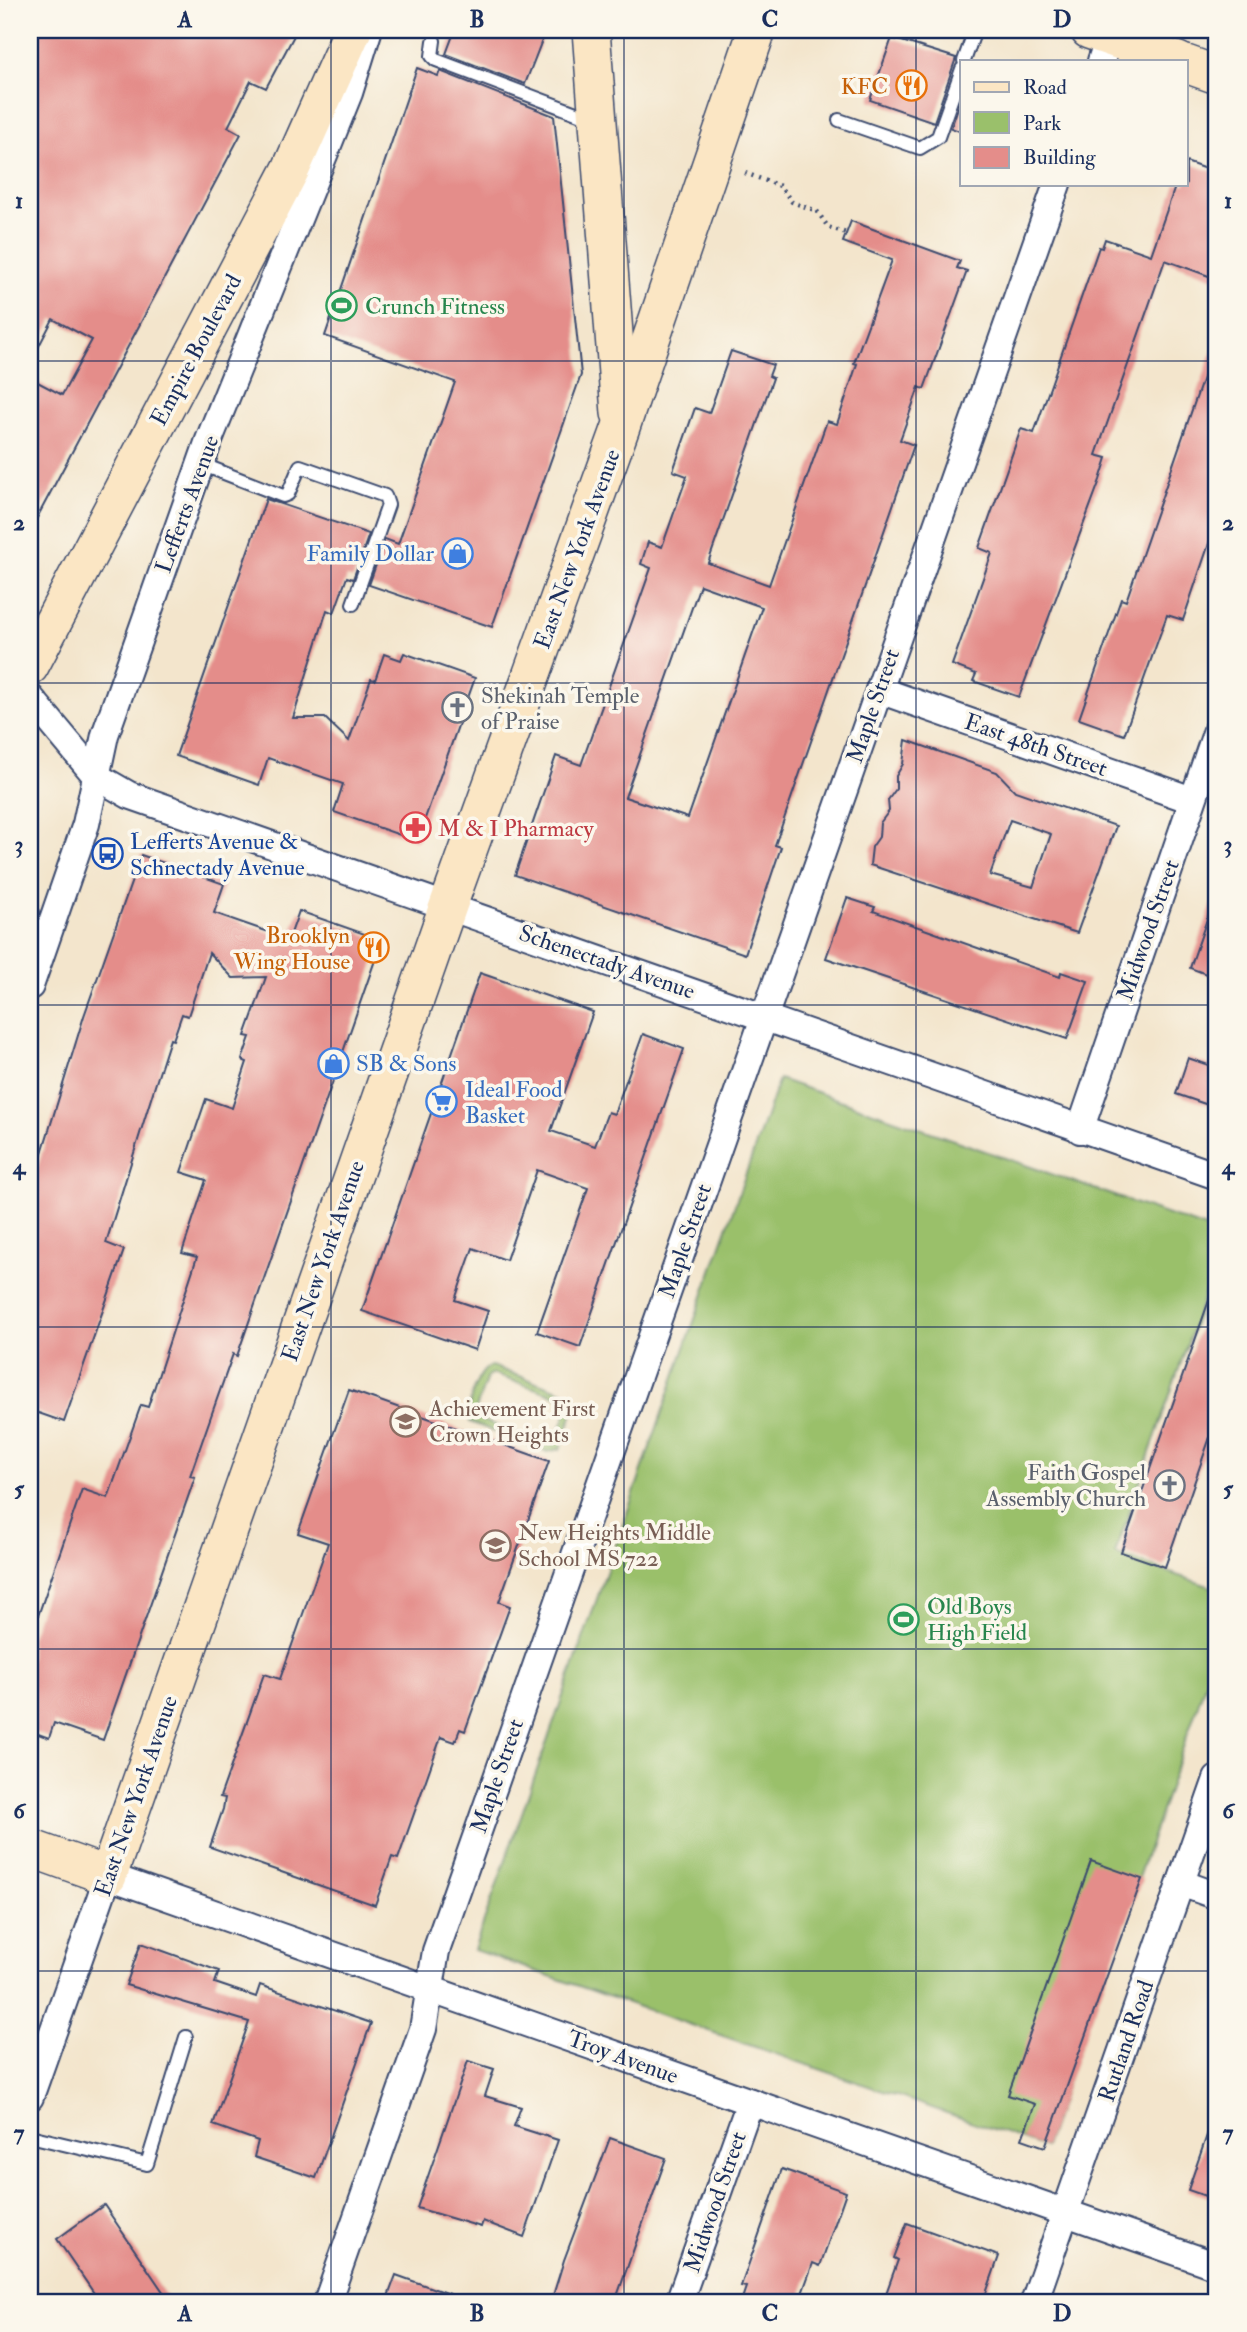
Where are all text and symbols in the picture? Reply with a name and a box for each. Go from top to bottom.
text: A [177,5,193,34]
text: B [469,5,485,34]
text: C [762,5,778,34]
text: D [1053,5,1071,34]
legend [960,60,1188,186]
restaurant icon: KFC [894,69,928,103]
place label: KFC [841,72,888,101]
text: Road [1023,74,1068,101]
text: Park [1023,110,1061,137]
text: Building [1023,144,1096,171]
text: 1 [15,186,23,215]
text: 1 [1224,186,1232,215]
street label: Empire Boulevard [144,269,249,431]
sports icon: Crunch Fitness [325,289,359,323]
place label: Crunch Fitness [365,292,505,321]
street label: Lefferts Avenue [149,431,225,577]
street label: East New York Avenue [527,445,627,653]
text: 2 [13,508,25,537]
text: 2 [1222,508,1234,537]
shop icon: Family Dollar [440,536,474,570]
place label: Family Dollar [307,539,434,568]
street label: Maple Street [840,645,907,767]
place label: Shekinah Temple of Praise [481,681,640,736]
church icon: Shekinah Temple of Praise [441,691,475,725]
street label: East 48th Street [961,707,1111,783]
pharmacy icon: M & I Pharmacy [398,811,432,845]
place label: M & I Pharmacy [438,814,594,843]
place label: Lefferts Avenue & Schnectady Avenue [130,827,305,882]
text: 3 [15,830,23,859]
text: 3 [1224,830,1232,859]
bus stop icon: Lefferts Avenue & Schnectady Avenue [90,837,124,871]
street label: Midwood Street [1110,856,1186,1004]
street label: Schenectady Avenue [515,918,699,1006]
place label: Brooklyn Wing House [232,921,350,976]
restaurant icon: Brooklyn Wing House [356,931,390,965]
shop icon: SB & Sons [316,1046,350,1080]
place label: SB & Sons [356,1049,457,1078]
place label: Ideal Food Basket [465,1075,563,1130]
supermarket icon: Ideal Food Basket [425,1085,459,1119]
text: 4 [12,1152,27,1181]
text: 4 [1221,1152,1236,1181]
street label: East New York Avenue [275,1156,371,1365]
street label: Maple Street [652,1180,719,1302]
place label: Achievement First Crown Heights [428,1394,596,1449]
school or university icon: Achievement First Crown Heights [389,1404,423,1438]
place label: Faith Gospel Assembly Church [985,1458,1146,1513]
church icon: Faith Gospel Assembly Church [1152,1468,1186,1502]
text: 5 [14,1474,25,1503]
text: 5 [1223,1474,1234,1503]
place label: New Heights Middle School MS 722 [518,1518,711,1573]
school or university icon: New Heights Middle School MS 722 [478,1528,512,1562]
place label: Old Boys High Field [927,1592,1027,1647]
sports icon: Old Boys High Field [887,1602,921,1636]
street label: East New York Avenue [88,1691,184,1900]
street label: Maple Street [464,1715,531,1837]
text: 6 [13,1796,27,1825]
text: 6 [1222,1796,1236,1825]
street label: Rutland Road [1092,1976,1160,2106]
street label: Troy Avenue [564,2024,683,2091]
text: 7 [14,2118,25,2147]
text: 7 [1223,2118,1234,2147]
street label: Midwood Street [677,2128,753,2276]
text: A [177,2299,193,2328]
text: B [469,2299,485,2328]
text: C [762,2299,778,2328]
text: D [1053,2299,1071,2328]

